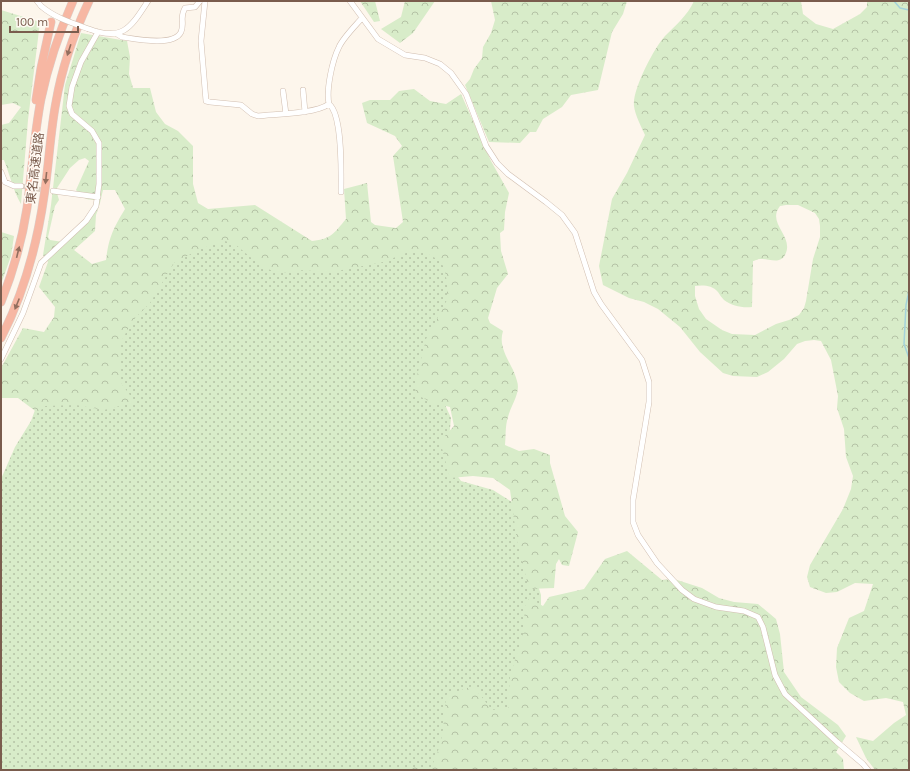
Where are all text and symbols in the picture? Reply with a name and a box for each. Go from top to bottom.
scale bar [10,8,78,34]
text: 100 m [16,15,48,29]
one-way arrow [66,44,72,56]
street label: 東名高速道路 [24,131,46,205]
one-way arrow [43,172,50,184]
one-way arrow [15,246,21,258]
one-way arrow [13,298,19,310]

